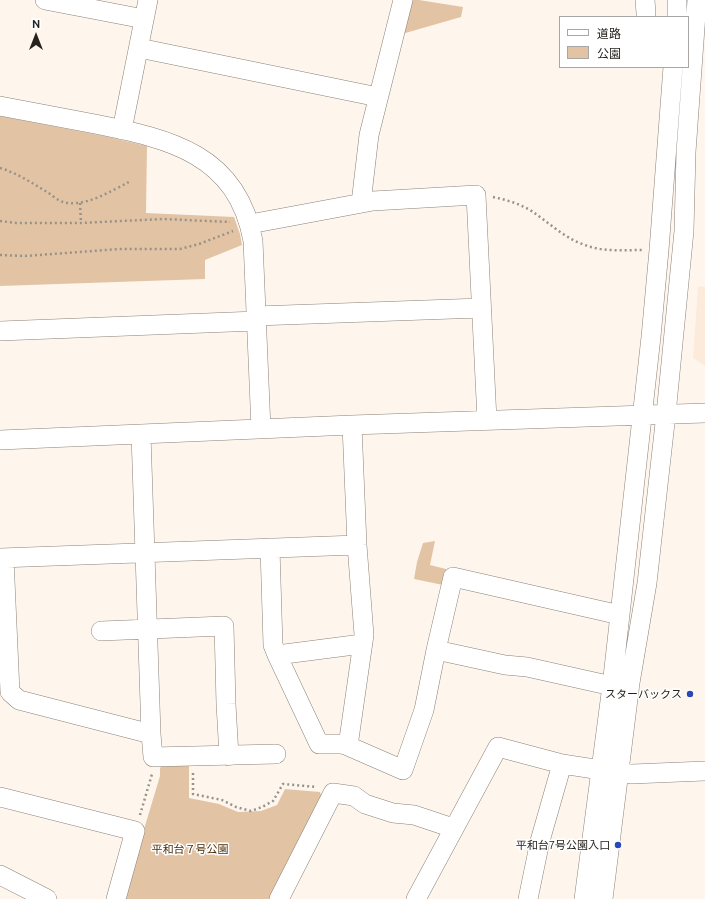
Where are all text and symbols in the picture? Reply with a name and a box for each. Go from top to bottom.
north arrow [16,16,56,56]
legend [559,16,689,68]
text: N [32,18,40,30]
text: 道路 [597,27,621,40]
text: 公園 [597,47,621,60]
place label: スターバックス [605,687,682,701]
marker: スターバックス [685,689,695,699]
place label: 平和台7号公園入口 [516,838,610,852]
marker: 平和台7号公園入口 [613,840,623,850]
park label: 平和台７号公園 [152,842,228,856]

